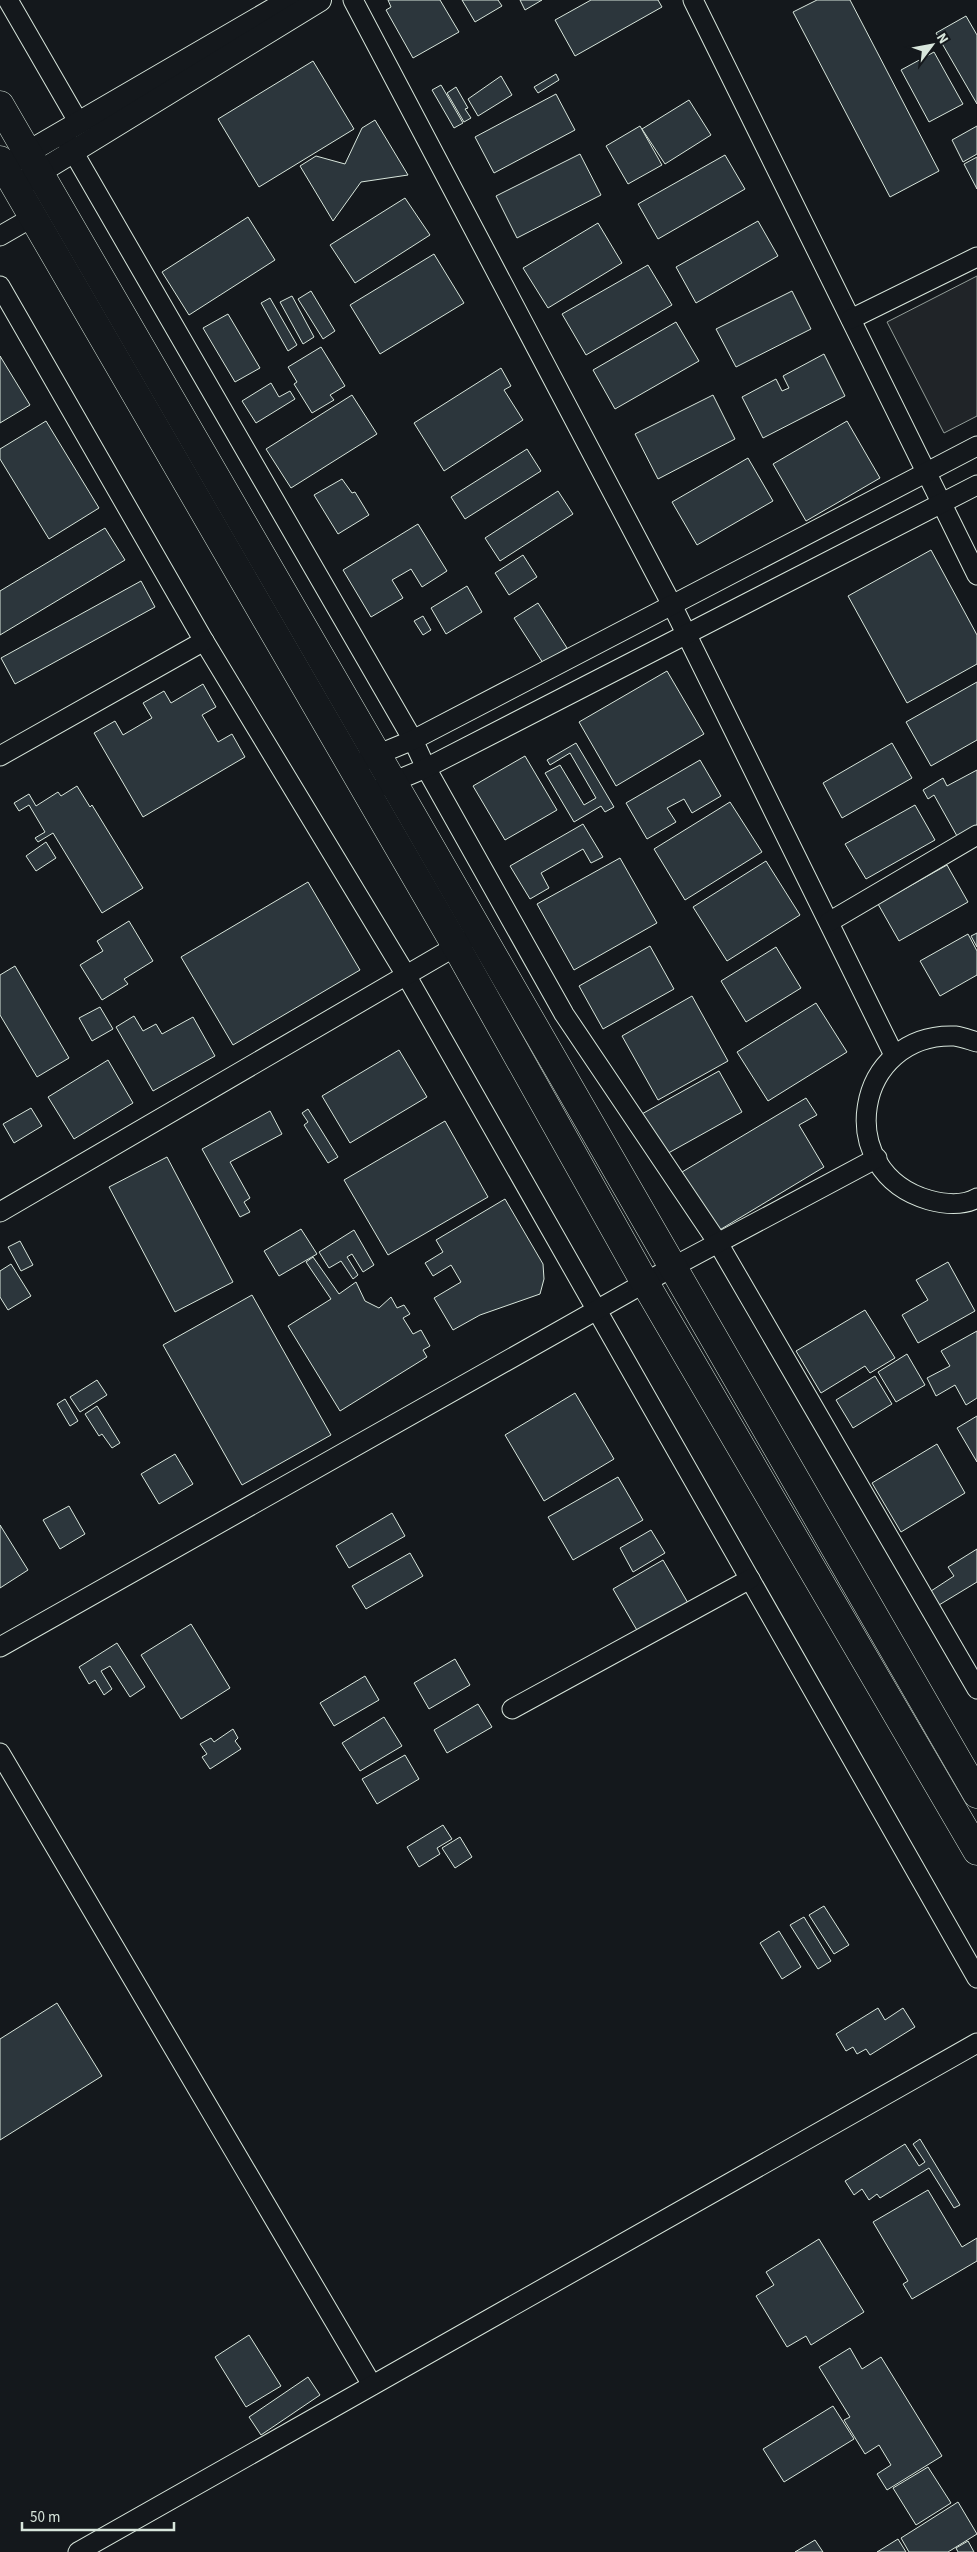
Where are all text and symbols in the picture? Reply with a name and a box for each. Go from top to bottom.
north arrow [907,20,957,70]
text: N [931,29,953,48]
scale bar [22,2500,175,2532]
text: 50 m [30,2507,60,2528]

